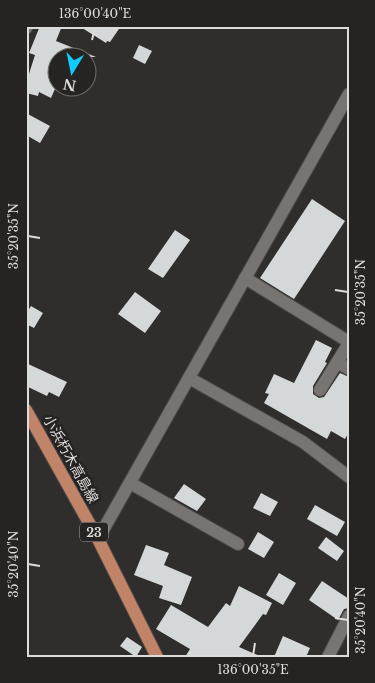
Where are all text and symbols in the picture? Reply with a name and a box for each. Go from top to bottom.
text: 136°00'40"E [59,6,132,21]
north arrow [48,48,98,98]
text: N [62,75,78,95]
text: 35°20'35"N [6,203,21,269]
text: 35°20'35"N [353,259,368,325]
street label: 小浜朽木高島線 [39,412,103,506]
road number: 23 [80,522,108,542]
text: 35°20'40"N [6,530,21,598]
text: 35°20'40"N [353,586,368,654]
text: 136°00'35"E [217,662,289,677]

